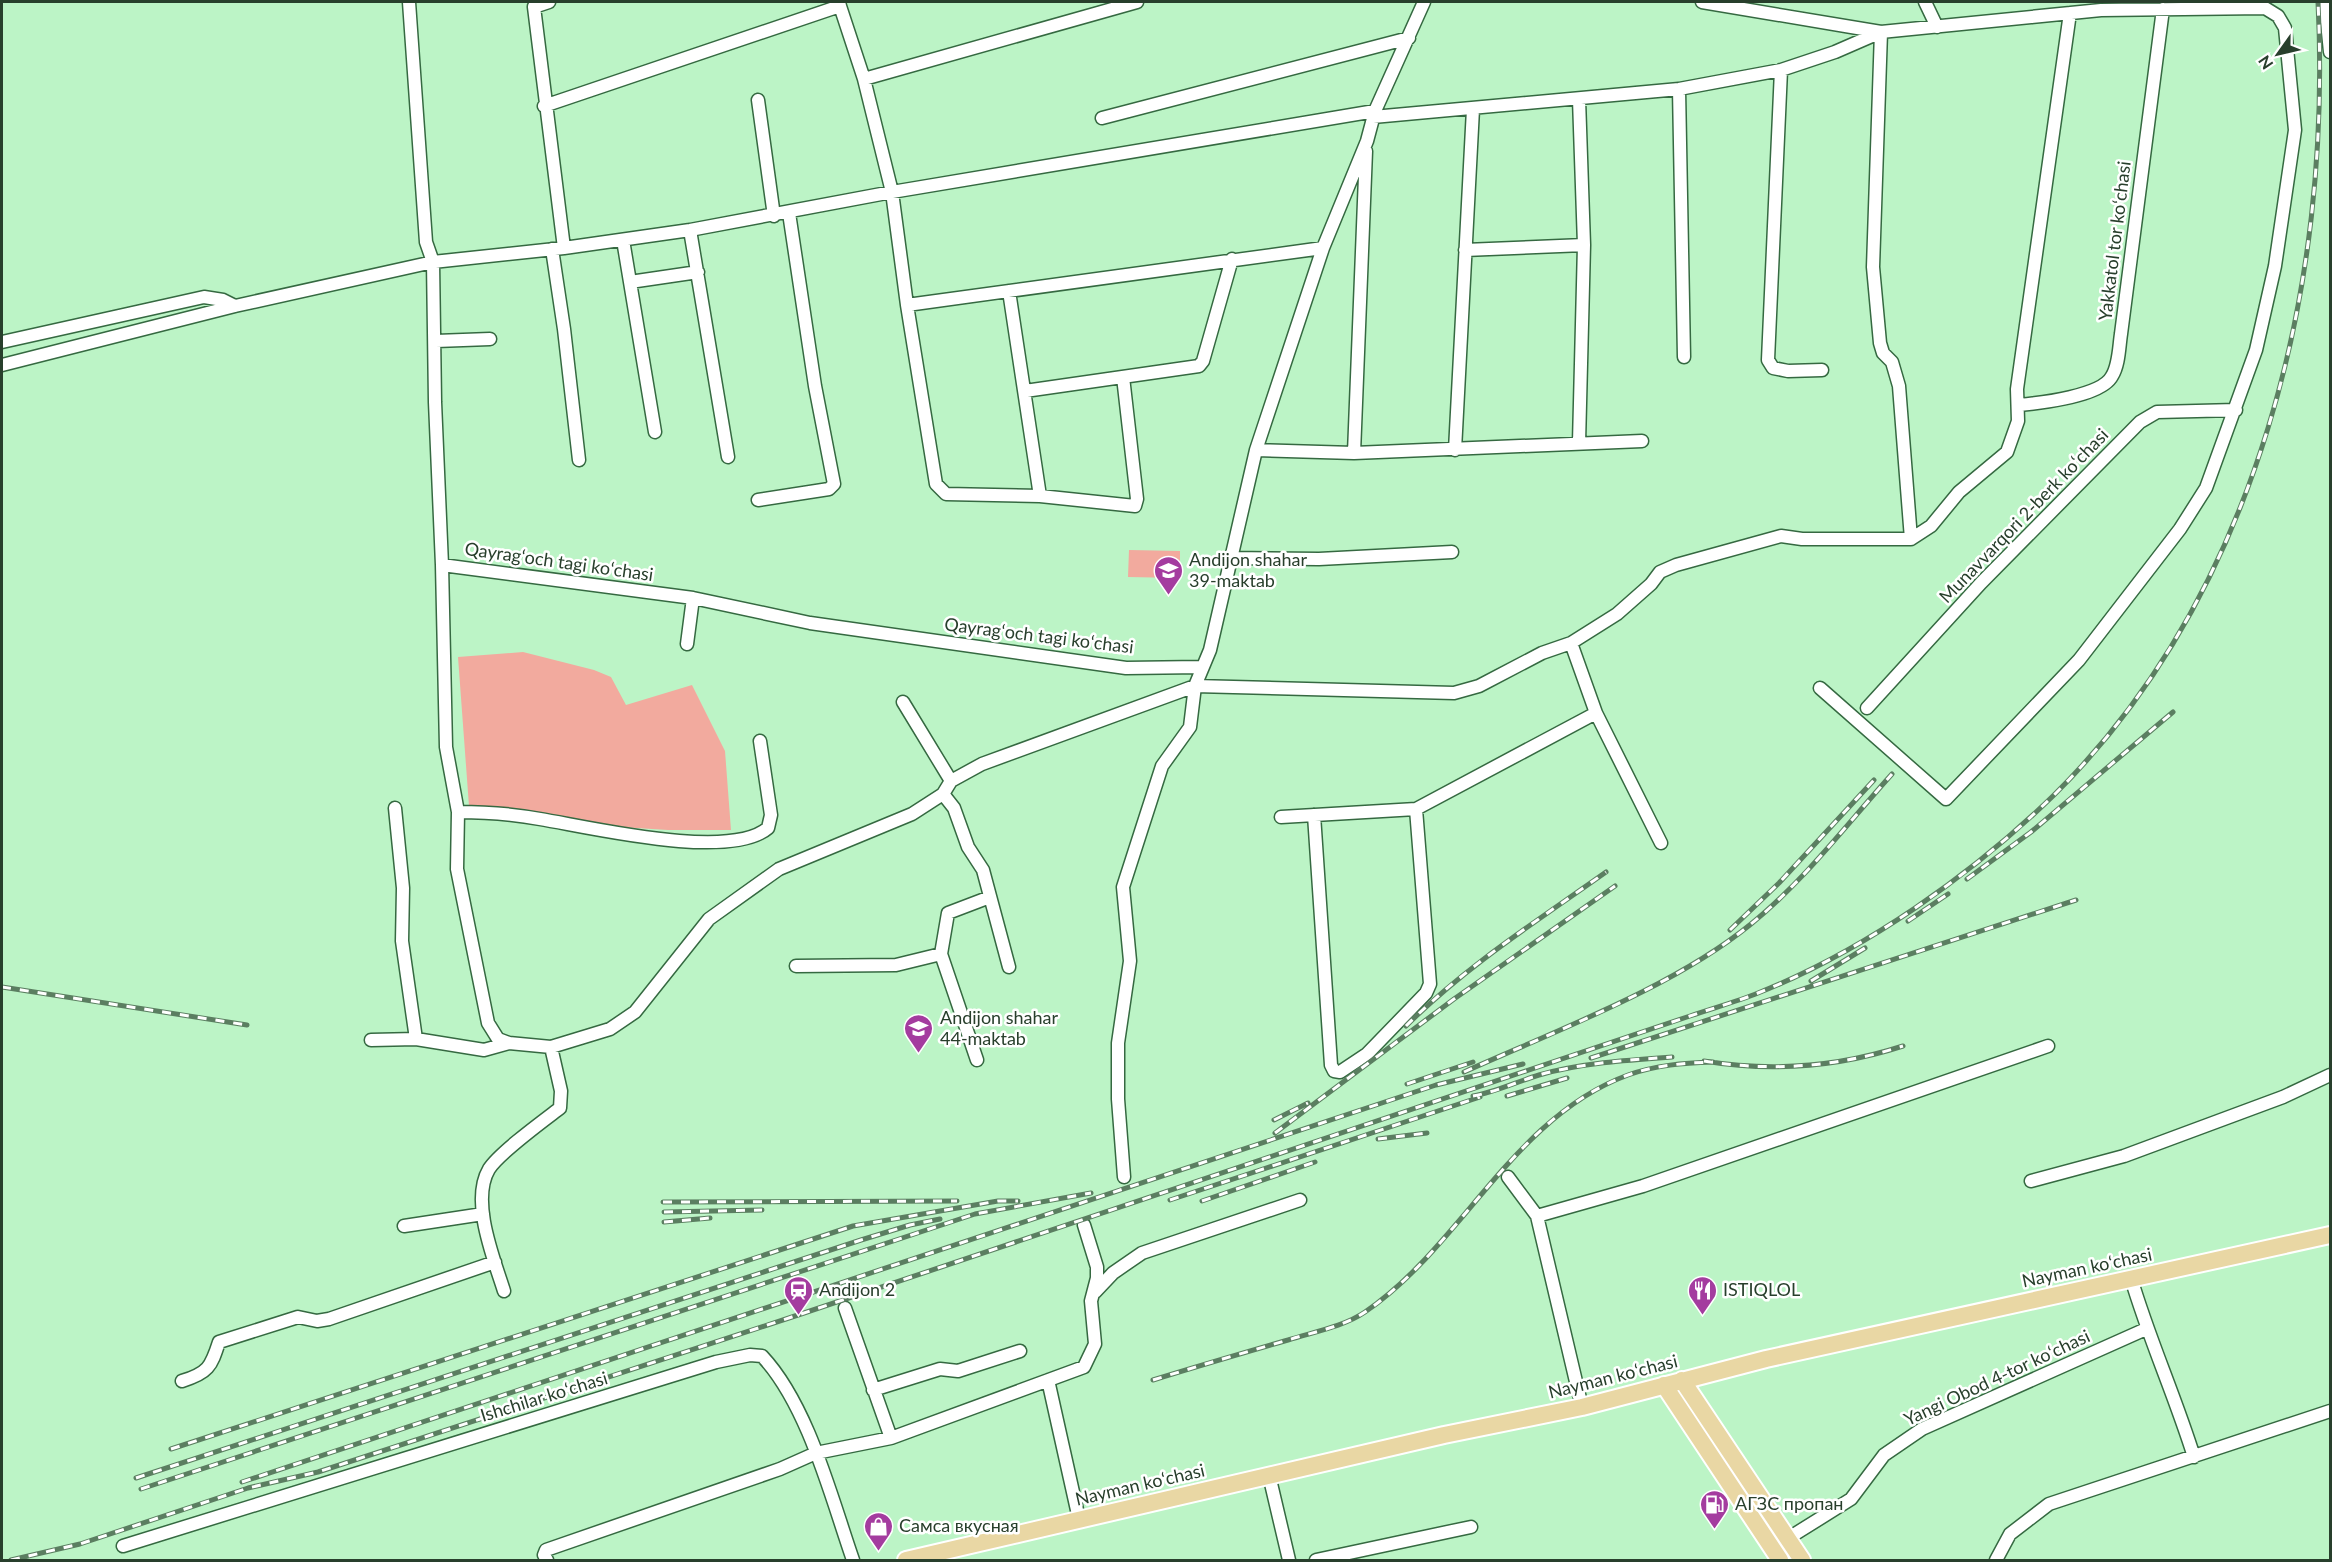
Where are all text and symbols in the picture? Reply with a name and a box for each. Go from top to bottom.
north arrow [2248,24,2308,84]
text: N [2254,52,2276,73]
street label: Yakkatol tor koʻchasi [2093,160,2135,322]
street label: Munavvarqori 2-berk koʻchasi [1934,423,2112,607]
street label: Qayragʻoch tagi koʻchasi [463,537,655,585]
place label: Andijon shahar 39-maktab [1189,548,1308,591]
school or university icon: Andijon shahar 39-maktab [1152,554,1184,596]
street label: Qayragʻoch tagi koʻchasi [943,612,1135,658]
place label: Andijon shahar 44-maktab [940,1006,1059,1049]
school or university icon: Andijon shahar 44-maktab [903,1012,935,1054]
street label: Nayman koʻchasi [2020,1243,2154,1292]
station icon: Andijon 2 [782,1274,814,1316]
restaurant icon: ISTIQLOL [1686,1274,1718,1316]
place label: Andijon 2 [819,1278,895,1300]
place label: ISTIQLOL [1723,1278,1800,1300]
street label: Yangi Obod 4-tor koʻchasi [1900,1324,2093,1430]
street label: Nayman koʻchasi [1546,1349,1680,1403]
street label: Ishchilar koʻchasi [477,1366,610,1426]
street label: Nayman koʻchasi [1073,1458,1207,1510]
fuel station icon: АГЗС пропан [1698,1488,1730,1530]
place label: АГЗС пропан [1735,1492,1843,1514]
shop icon: Самса вкусная [862,1510,894,1552]
place label: Самса вкусная [899,1514,1019,1536]

